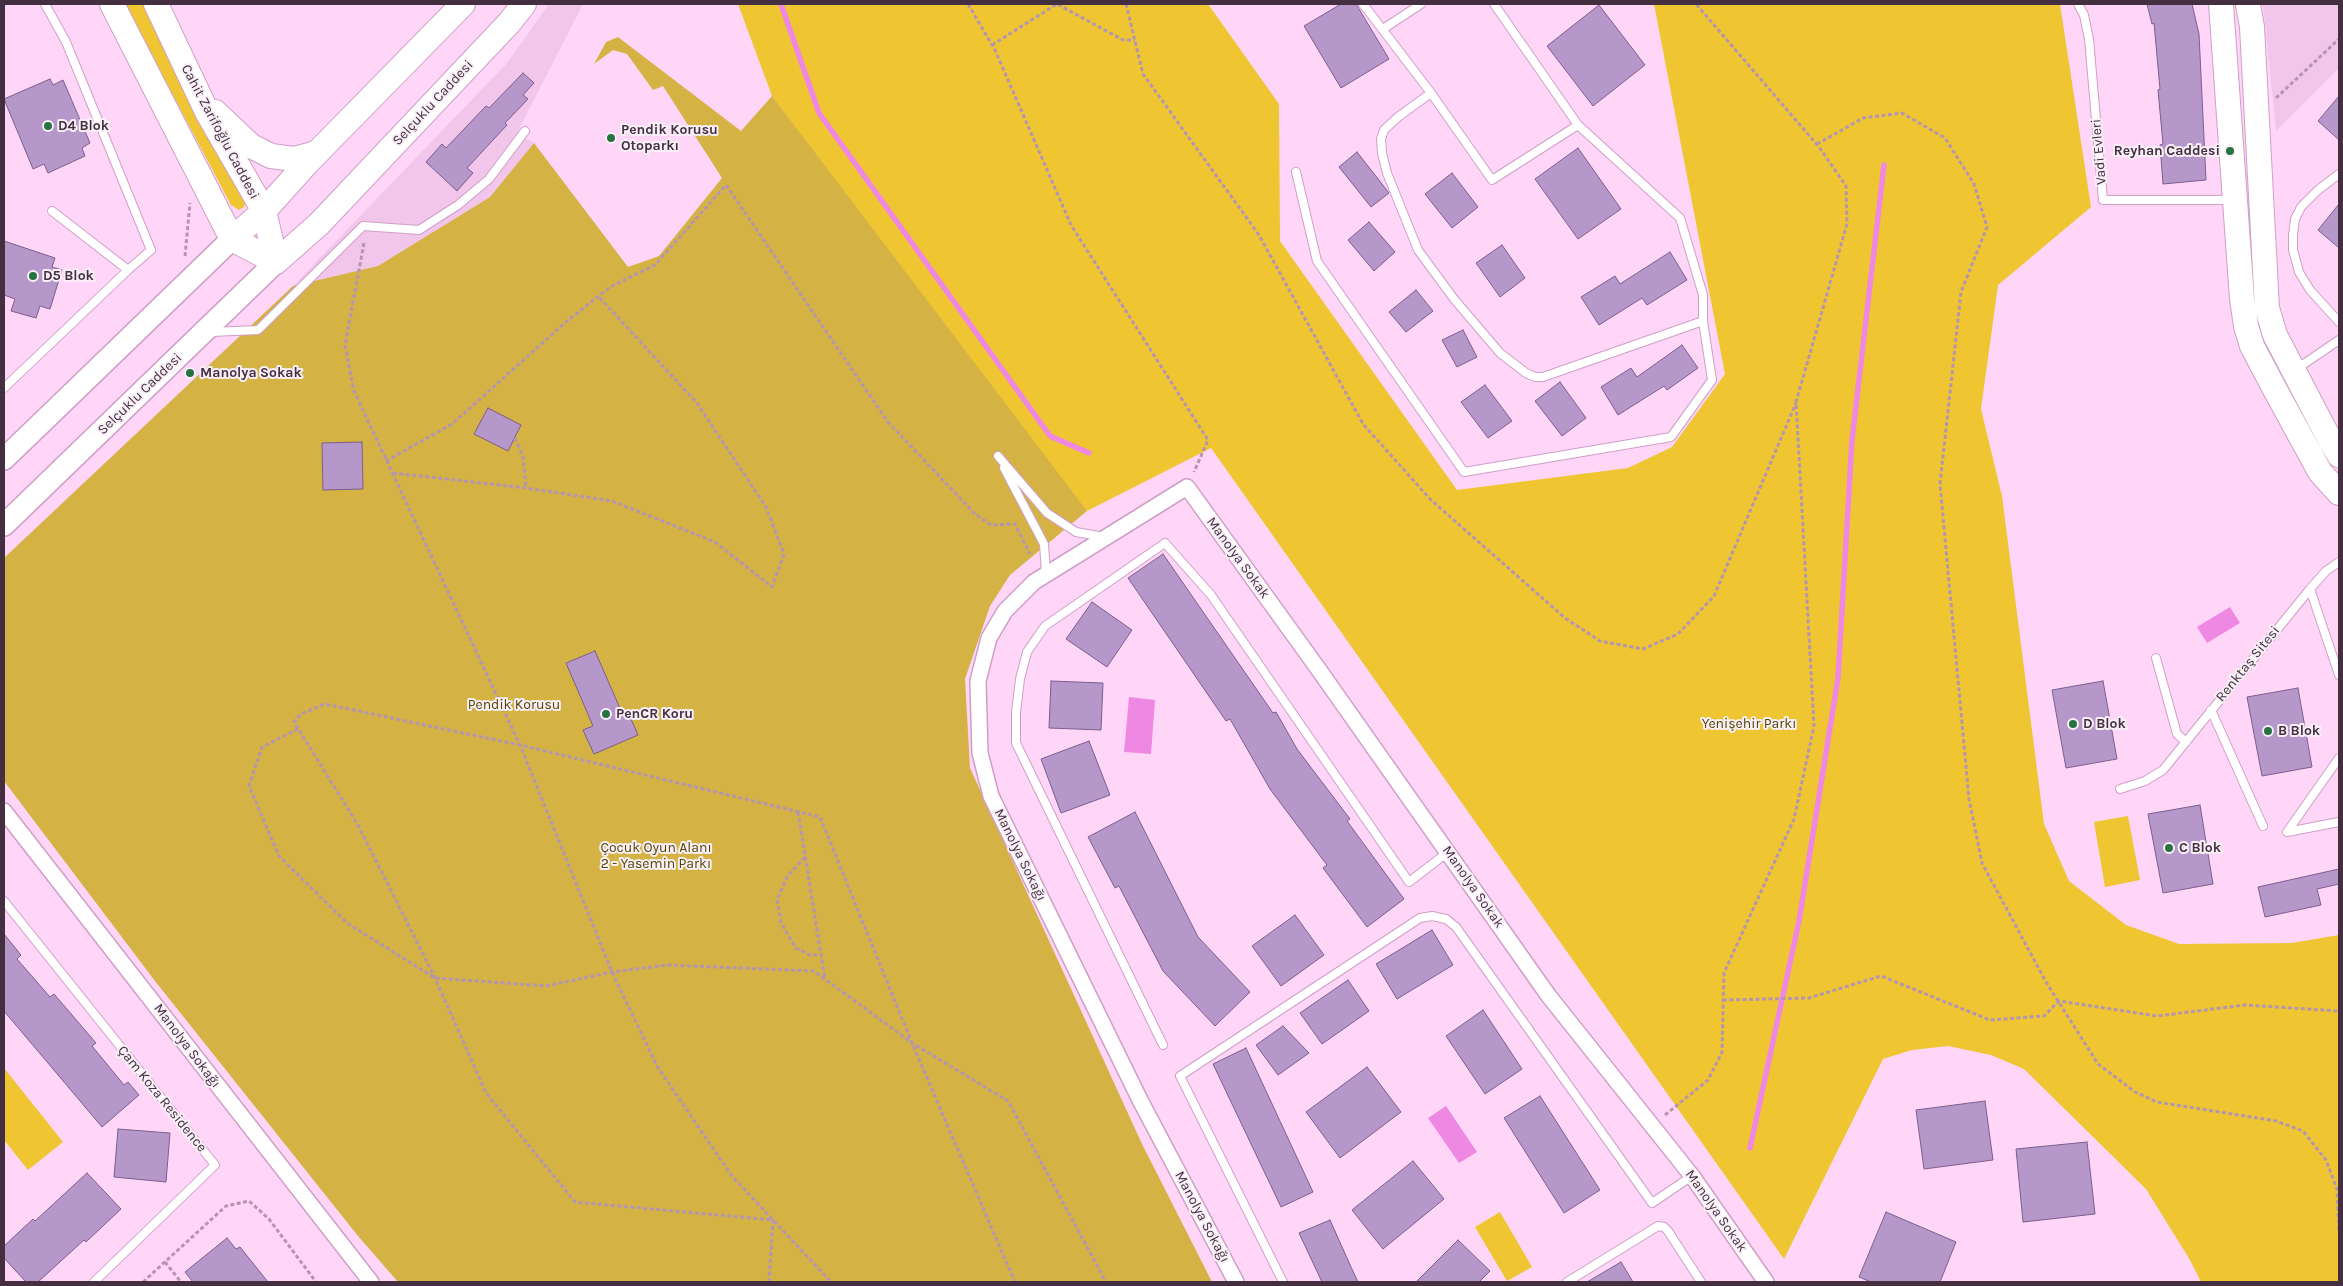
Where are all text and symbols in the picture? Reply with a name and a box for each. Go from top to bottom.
street label: Selçuklu Caddesi [389,57,477,149]
street label: Cahit Zarifoğlu Caddesi [177,62,263,202]
place label: D4 Blok [58,118,109,134]
street label: Vadi Evleri [2088,118,2110,186]
marker: D4 Blok [42,120,54,132]
place label: Pendik Korusu Otoparkı [621,122,718,154]
marker: Pendik Korusu Otoparkı [605,132,617,144]
place label: Reyhan Caddesi [2114,143,2220,159]
marker: Reyhan Caddesi [2224,145,2236,157]
place label: D5 Blok [43,268,94,284]
marker: D5 Blok [27,270,39,282]
street label: Selçuklu Caddesi [94,350,186,438]
place label: Manolya Sokak [200,365,302,381]
marker: Manolya Sokak [184,367,196,379]
street label: Manolya Sokak [1203,514,1273,602]
street label: Renktaş Sitesi [2212,623,2284,705]
park label: Pendik Korusu [468,697,560,713]
place label: PenCR Koru [616,706,693,722]
marker: PenCR Koru [600,708,612,720]
park label: Yenişehir Parkı [1702,716,1796,732]
place label: D Blok [2083,716,2126,732]
marker: D Blok [2067,718,2079,730]
place label: B Blok [2278,723,2320,739]
marker: B Blok [2262,725,2274,737]
street label: Manolya Sokağı [990,806,1050,904]
park label: Çocuk Oyun Alanı 2 - Yasemin Parkı [600,840,712,872]
place label: C Blok [2179,840,2221,856]
marker: C Blok [2163,842,2175,854]
street label: Manolya Sokak [1438,843,1508,931]
street label: Manolya Sokağı [150,1001,224,1091]
street label: Çam Koza Residence [114,1042,210,1156]
street label: Manolya Sokak [1681,1167,1751,1255]
street label: Manolya Sokağı [1171,1169,1233,1265]

